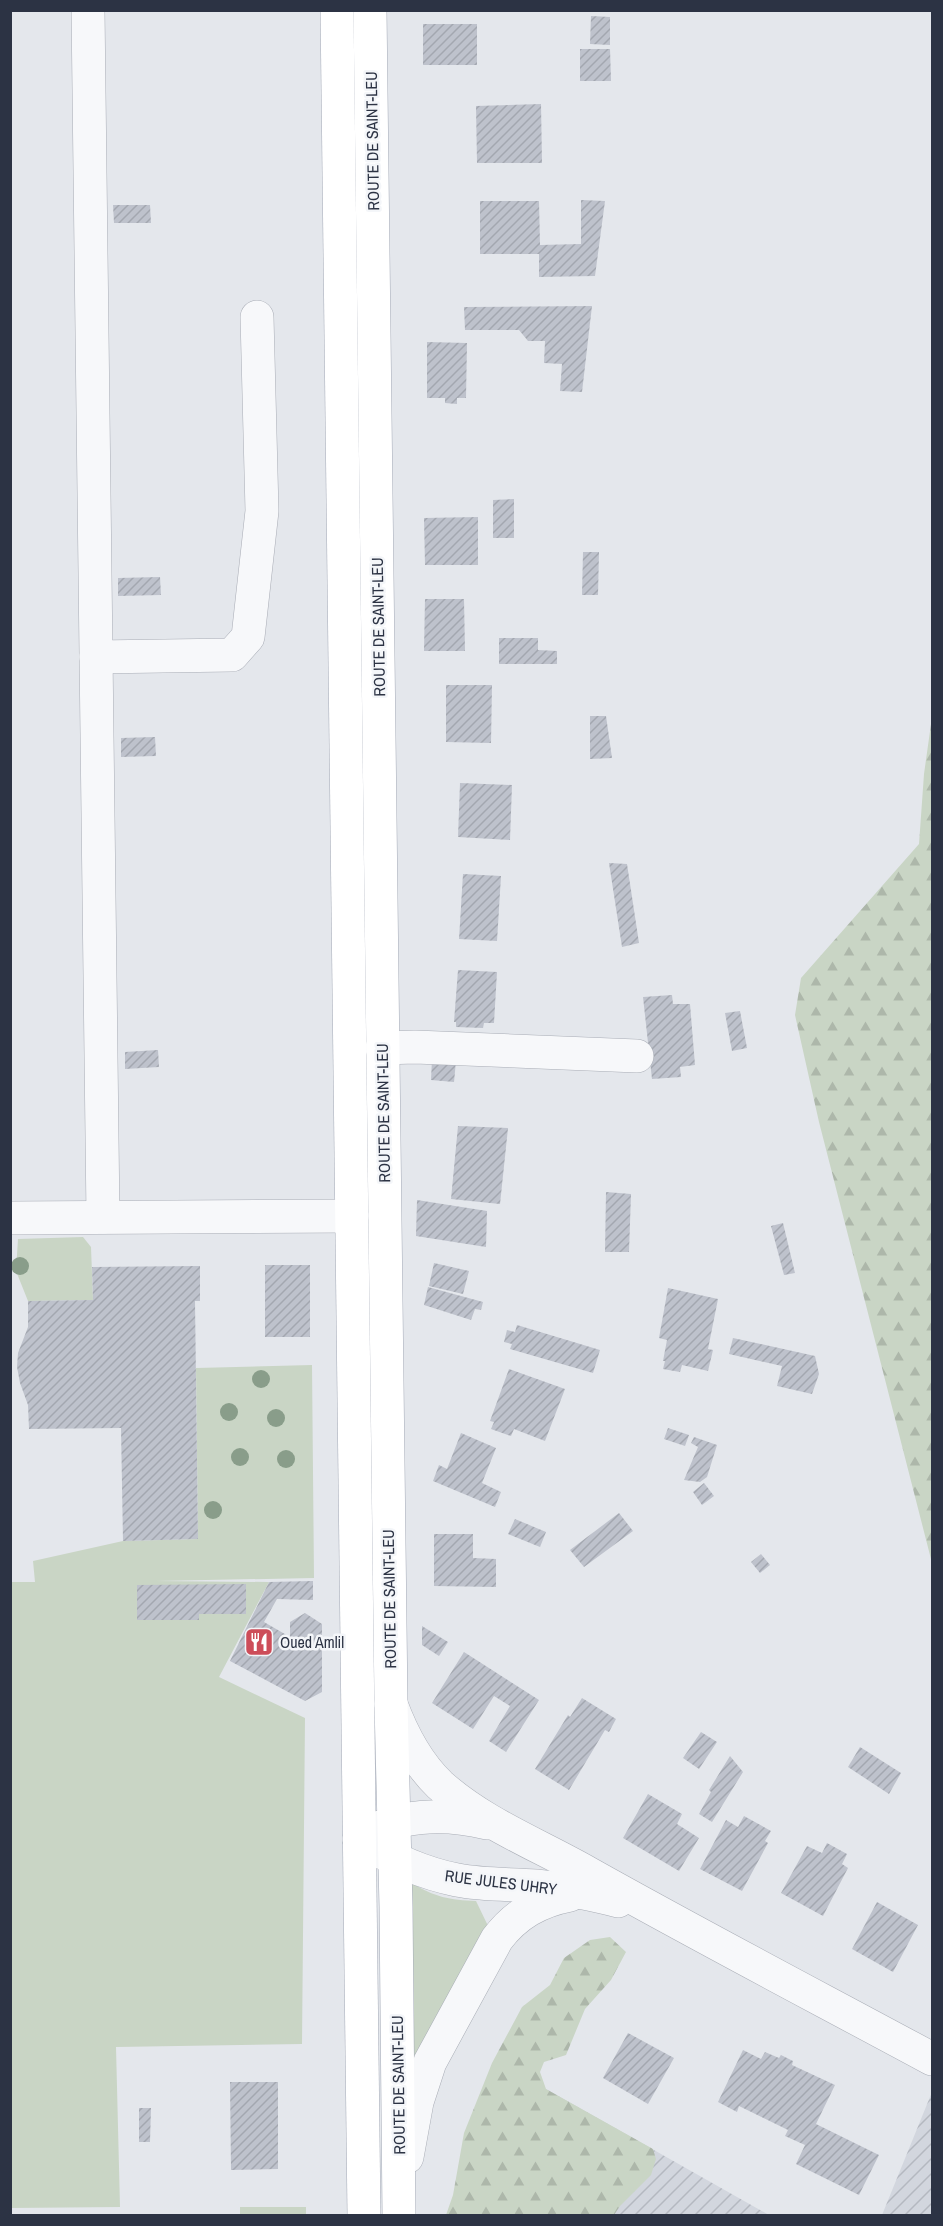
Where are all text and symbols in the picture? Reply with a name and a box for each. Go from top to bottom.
street label: ROUTE DE SAINT-LEU [360,71,384,211]
street label: ROUTE DE SAINT-LEU [366,557,390,697]
street label: ROUTE DE SAINT-LEU [371,1043,395,1183]
street label: ROUTE DE SAINT-LEU [377,1529,401,1669]
restaurant icon: Oued Amlil [243,1626,275,1658]
place label: Oued Amlil [280,1631,344,1653]
street label: RUE JULES UHRY [444,1864,559,1900]
street label: ROUTE DE SAINT-LEU [386,2015,410,2155]

